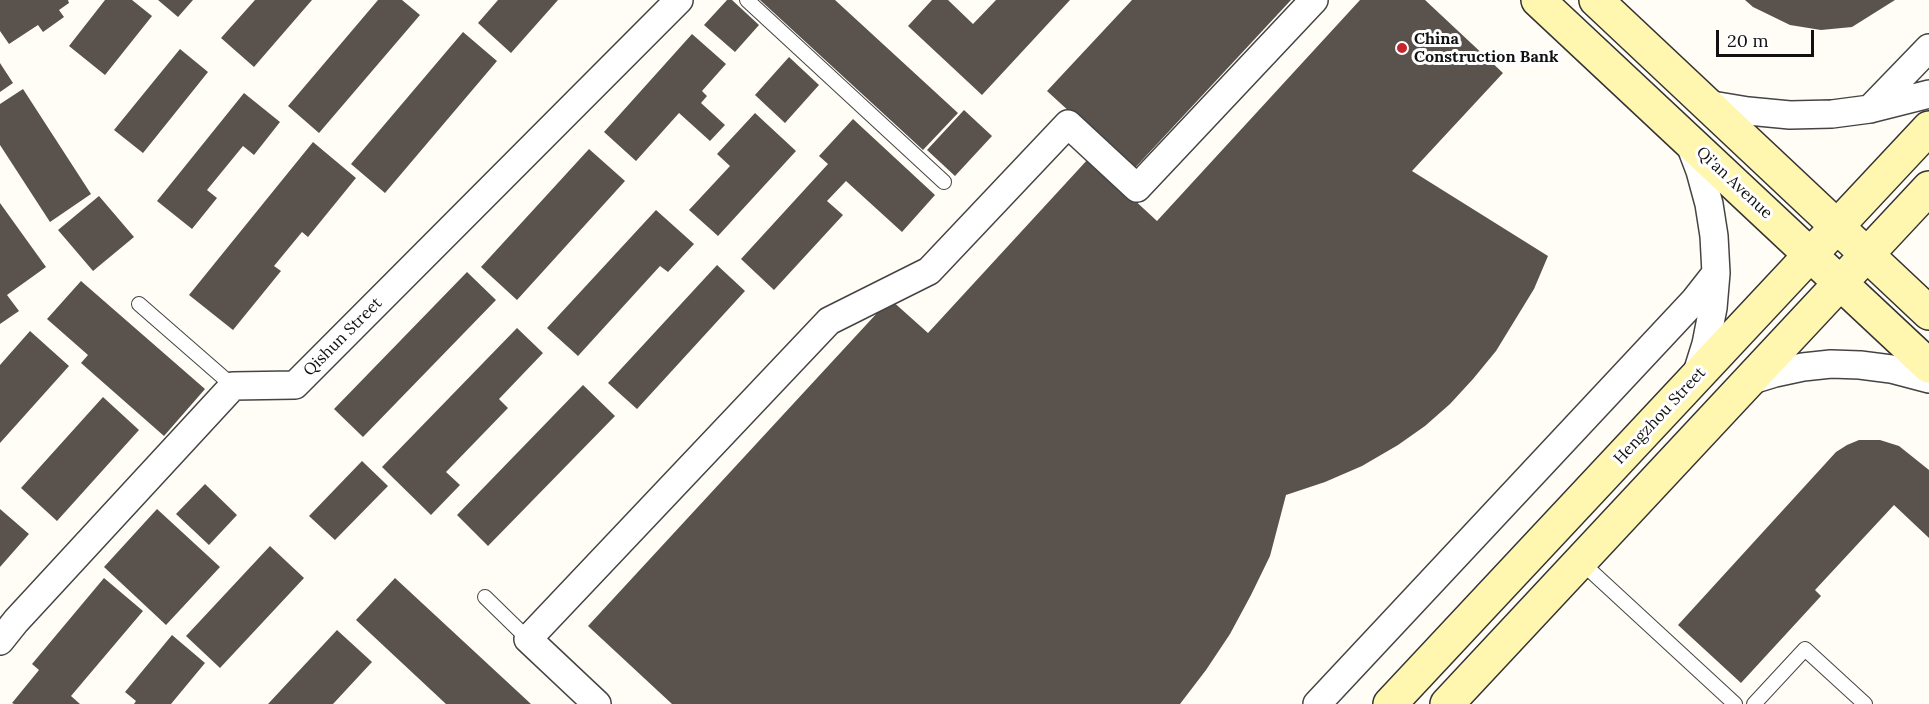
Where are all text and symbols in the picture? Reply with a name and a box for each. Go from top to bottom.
scale bar [1719,18,1816,56]
place label: China Construction Bank [1414,29,1558,67]
text: 20 m [1727,29,1769,52]
marker: China Construction Bank [1395,41,1409,55]
street label: Qi'an Avenue [1692,143,1776,223]
street label: Qishun Street [300,294,386,380]
street label: Hengzhou Street [1610,364,1710,468]

